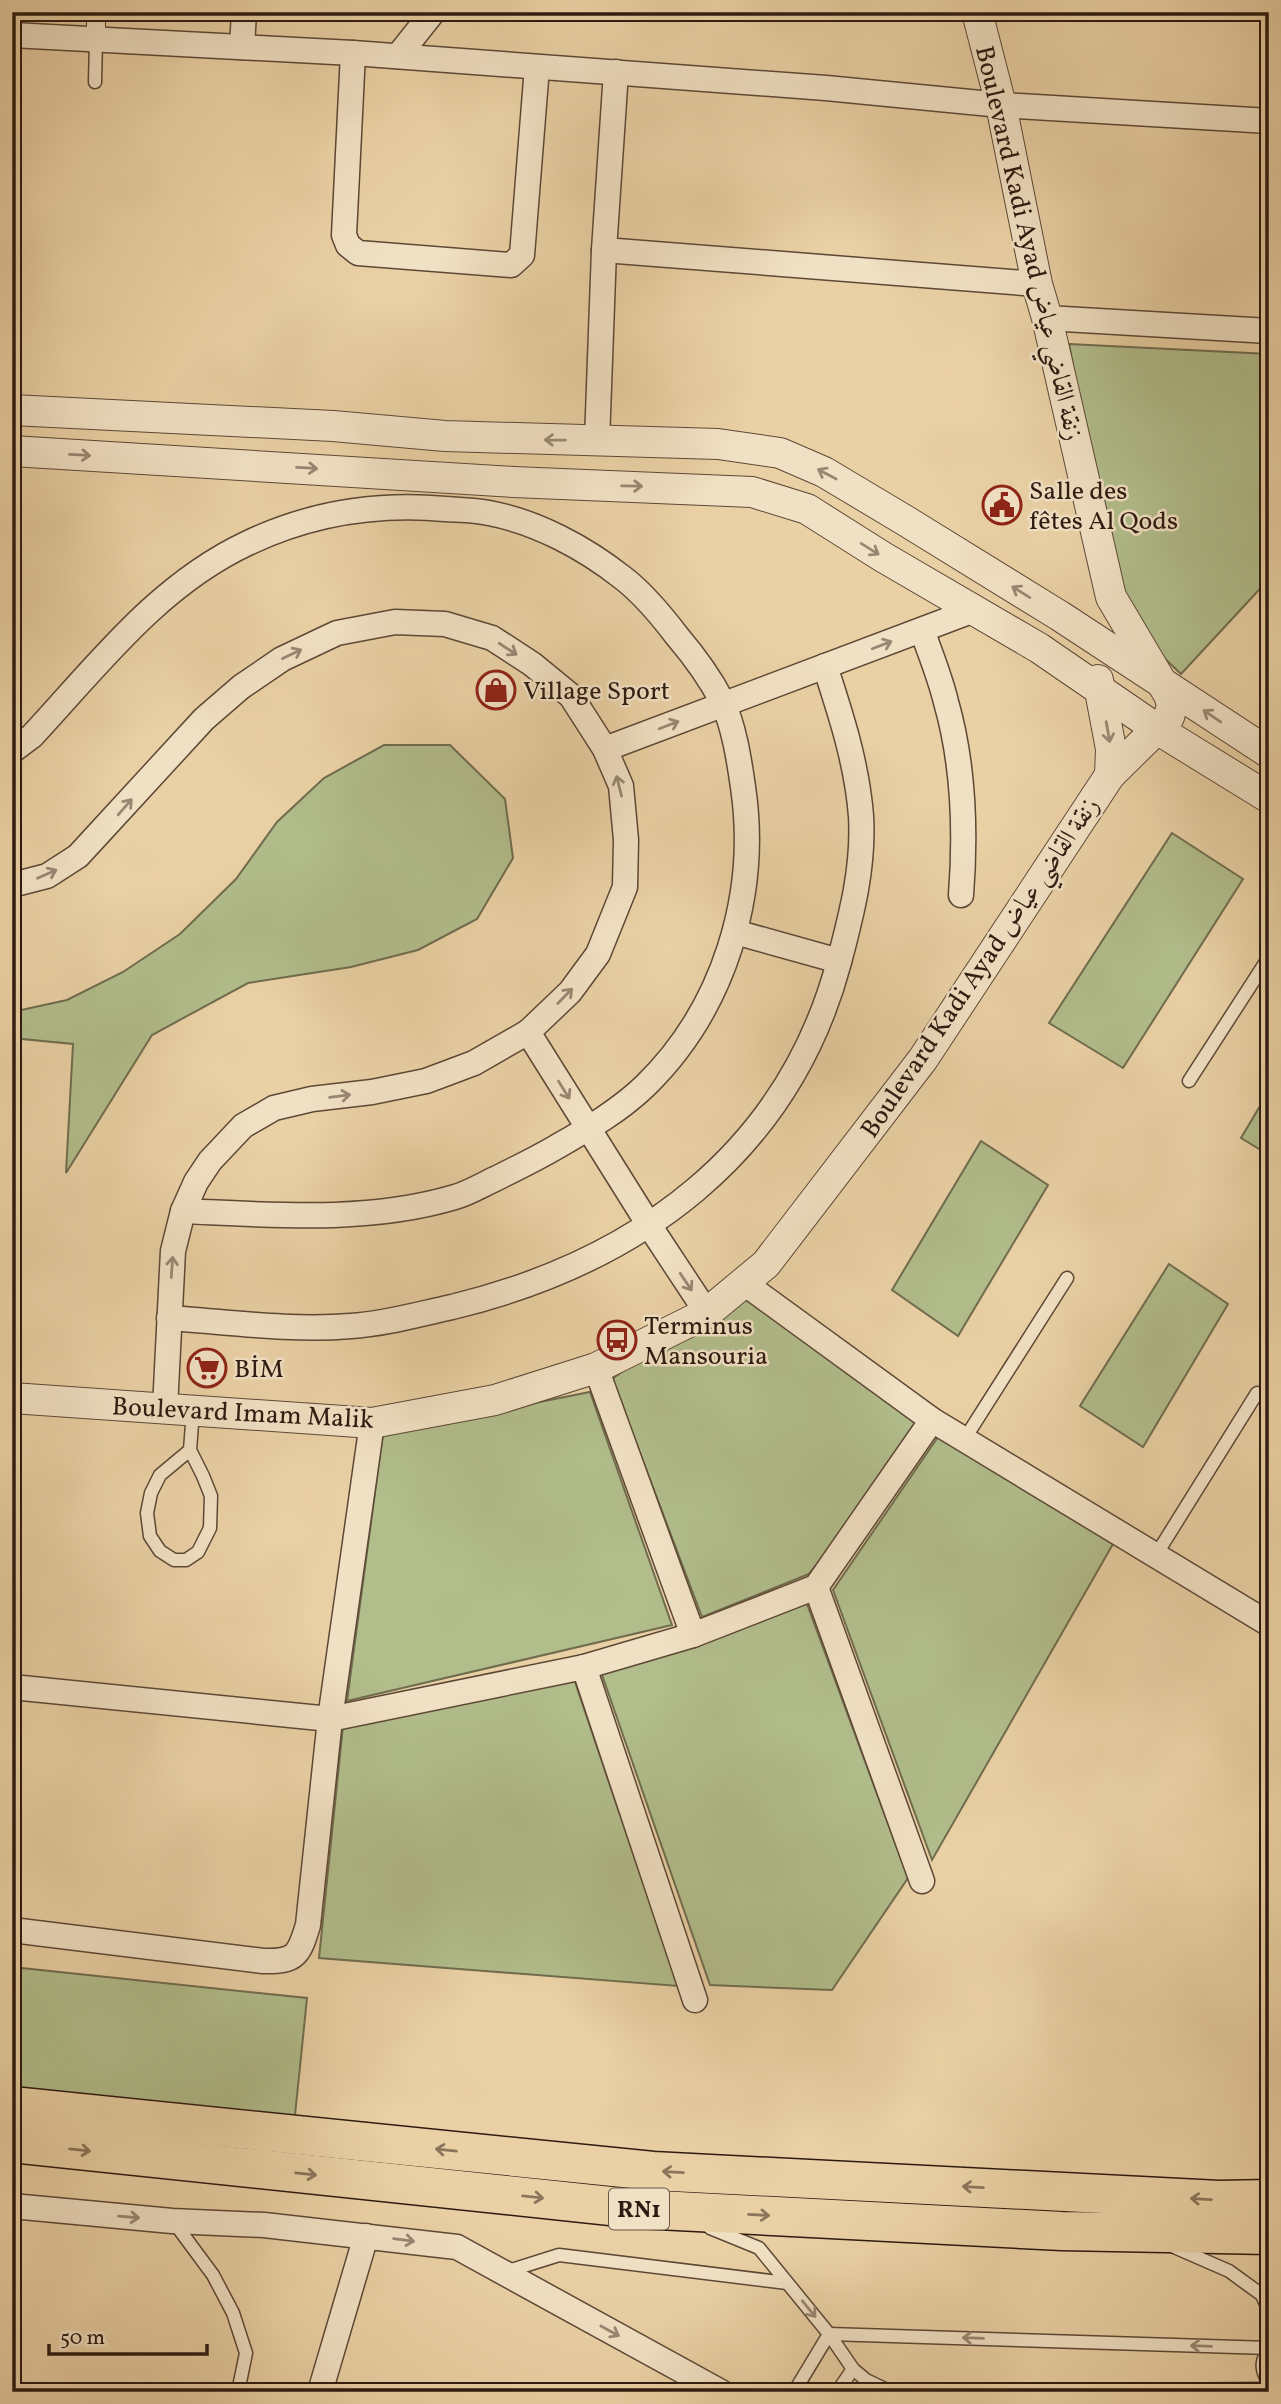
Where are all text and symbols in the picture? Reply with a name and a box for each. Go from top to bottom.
street label: Boulevard Kadi Ayad زنقة القاضي عياض [961,42,1091,445]
one-way arrow [544,433,567,447]
one-way arrow [69,449,91,462]
one-way arrow [296,462,318,475]
one-way arrow [817,467,837,481]
place label: Salle des fêtes Al Qods [1029,474,1178,540]
one-way arrow [621,480,644,493]
public building icon: Salle des fêtes Al Qods [981,484,1023,526]
one-way arrow [860,542,879,556]
one-way arrow [1012,584,1031,599]
one-way arrow [871,637,892,650]
one-way arrow [498,642,518,656]
one-way arrow [281,647,302,661]
shop icon: Village Sport [475,669,517,711]
place label: Village Sport [523,674,670,710]
one-way arrow [1203,708,1222,723]
one-way arrow [658,718,680,730]
one-way arrow [1102,720,1115,743]
one-way arrow [612,776,625,798]
street label: Boulevard Kadi Ayad زنقة القاضي عياض [853,790,1112,1148]
one-way arrow [117,798,133,816]
one-way arrow [35,867,57,880]
one-way arrow [557,988,574,1005]
one-way arrow [558,1079,572,1099]
one-way arrow [329,1089,351,1102]
one-way arrow [166,1256,179,1278]
one-way arrow [680,1271,694,1291]
place label: Terminus Mansouria [644,1309,768,1375]
bus stop icon: Terminus Mansouria [596,1319,638,1361]
supermarket icon: BİM [186,1347,228,1389]
place label: BİM [234,1352,284,1388]
street label: Boulevard Imam Malik [111,1389,375,1439]
one-way arrow [435,2143,458,2156]
one-way arrow [68,2144,91,2157]
one-way arrow [661,2165,684,2178]
one-way arrow [295,2167,317,2180]
one-way arrow [963,2180,985,2193]
road number: RN1 [609,2188,669,2230]
one-way arrow [521,2191,543,2204]
one-way arrow [1189,2192,1212,2205]
one-way arrow [748,2209,771,2222]
one-way arrow [117,2211,140,2224]
one-way arrow [393,2234,415,2247]
one-way arrow [801,2299,816,2317]
scale bar [49,2313,206,2357]
text: 50 m [60,2324,105,2353]
one-way arrow [599,2325,620,2338]
one-way arrow [962,2332,985,2345]
one-way arrow [1189,2339,1212,2352]

